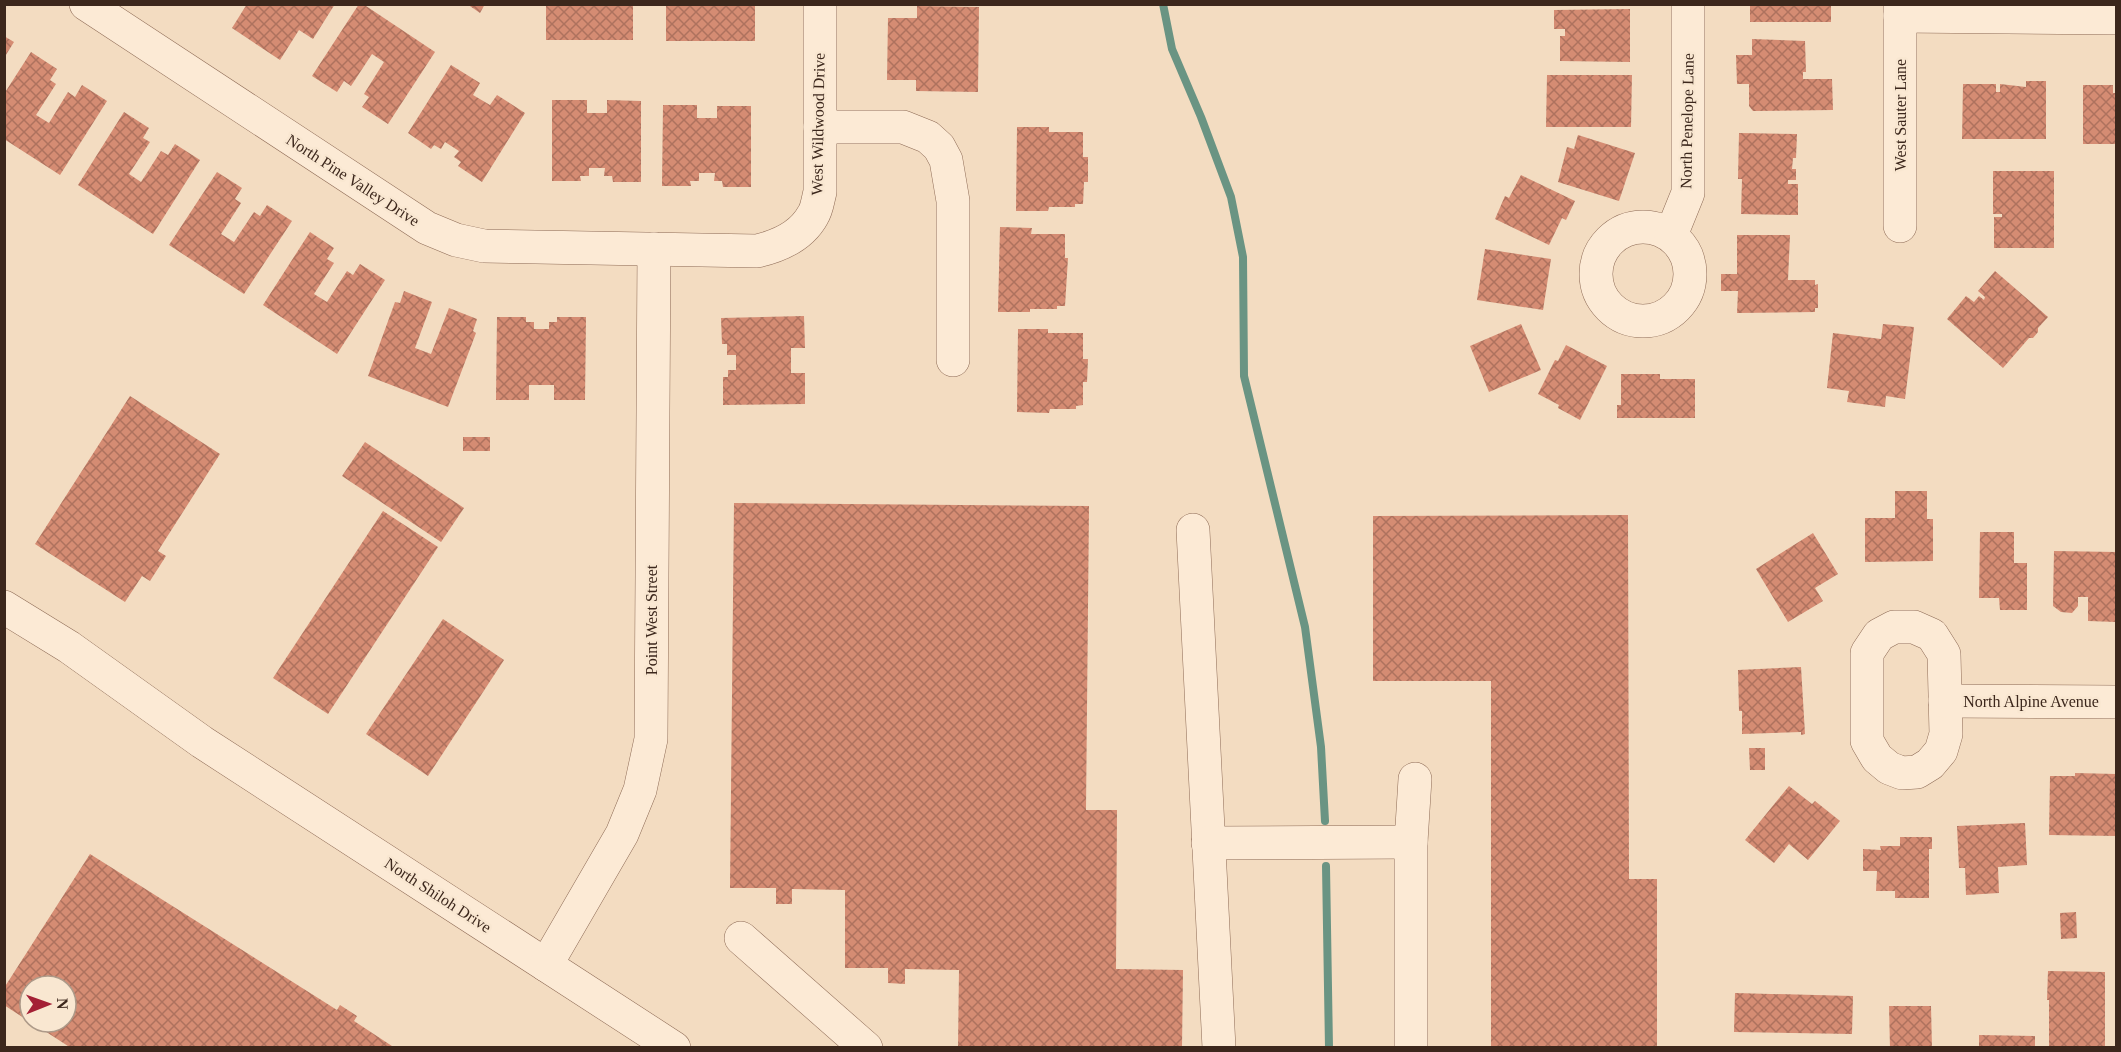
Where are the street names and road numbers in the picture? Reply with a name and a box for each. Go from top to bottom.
street label: West Wildwood Drive [808,53,828,195]
street label: North Penelope Lane [1677,53,1698,189]
street label: West Sauter Lane [1892,59,1909,171]
street label: North Pine Valley Drive [283,131,423,230]
street label: Point West Street [643,564,660,675]
street label: North Alpine Avenue [1963,693,2099,711]
street label: North Shiloh Drive [382,854,494,936]

